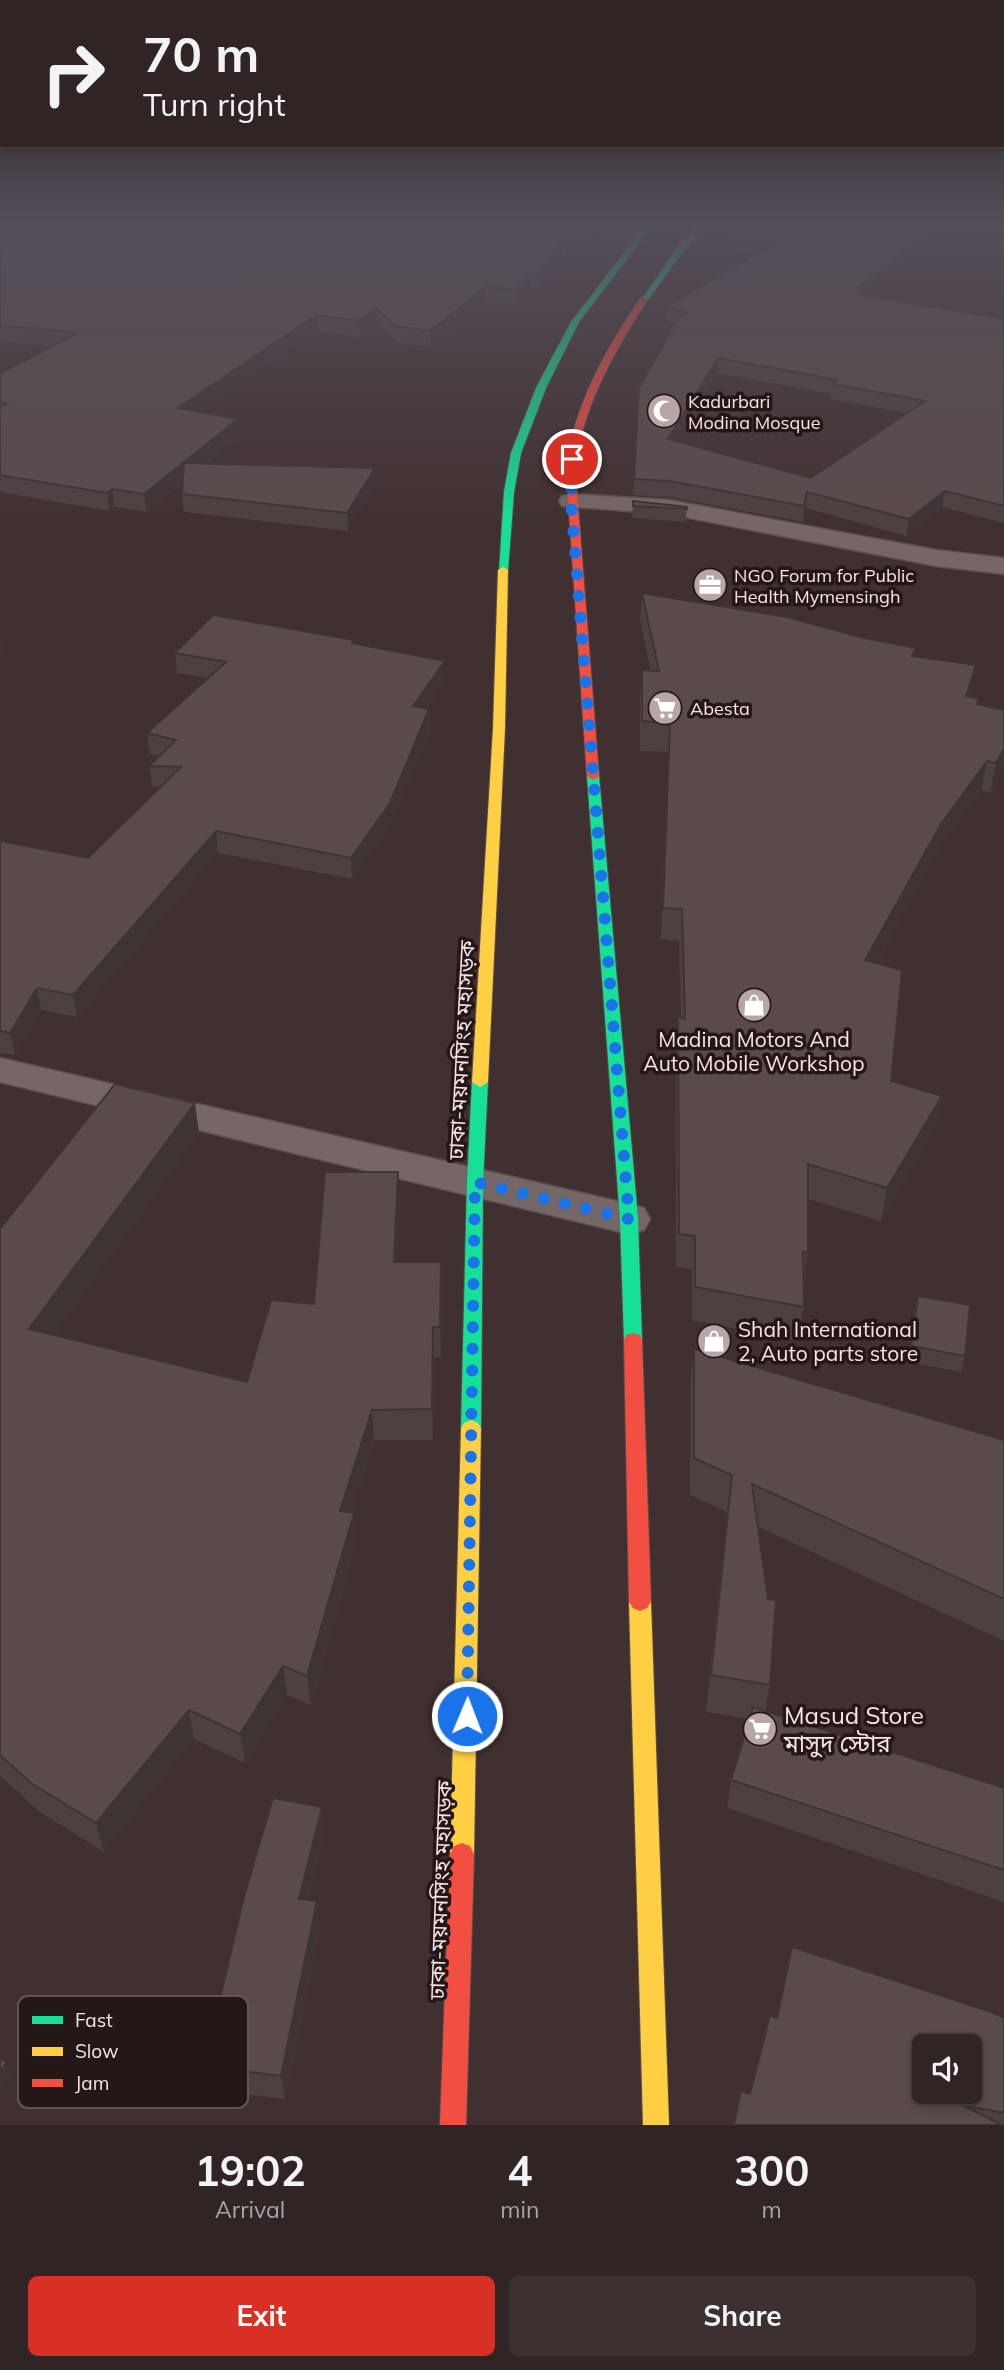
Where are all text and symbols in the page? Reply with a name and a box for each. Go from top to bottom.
text: 70 m [143,23,259,84]
icon: right [28,28,119,119]
text: Turn right [143,84,286,124]
place label: Kadurbari Modina Mosque [688,390,820,434]
mosque icon: Kadurbari Modina Mosque [645,392,683,430]
pin [542,429,602,489]
icon: arrive [553,440,591,478]
place label: NGO Forum for Public Health Mymensingh [734,564,914,608]
office icon: NGO Forum for Public Health Mymensingh [691,566,729,604]
supermarket icon: Abesta [646,689,684,727]
place label: Abesta [690,697,750,720]
street label: ঢাকা-ময়মনসিংহ মহাসড়ক [442,939,480,1161]
shop icon: Madina Motors And Auto Mobile Workshop [735,986,773,1024]
place label: Madina Motors And Auto Mobile Workshop [643,1026,865,1076]
place label: Shah International 2, Auto parts store [738,1316,918,1366]
shop icon: Shah International 2, Auto parts store [695,1322,733,1360]
position arrow [430,1679,504,1753]
place label: Masud Store মাসুদ স্টোর [783,1700,924,1758]
supermarket icon: Masud Store মাসুদ স্টোর [741,1710,779,1748]
street label: ঢাকা-ময়মনসিংহ মহাসড়ক [423,1779,457,2001]
legend [18,1996,248,2108]
text: Fast [75,2008,113,2032]
map controls [912,2034,982,2104]
button: sound [912,2034,982,2104]
text: Slow [75,2039,119,2063]
text: Jam [75,2071,109,2095]
text: 19:02 [195,2144,306,2197]
text: 4 [507,2144,532,2197]
text: 300 [734,2144,809,2197]
text: Arrival [215,2195,285,2224]
text: min [500,2195,539,2224]
text: m [762,2195,782,2224]
button: Exit [28,2276,495,2356]
button: Share [509,2276,976,2356]

